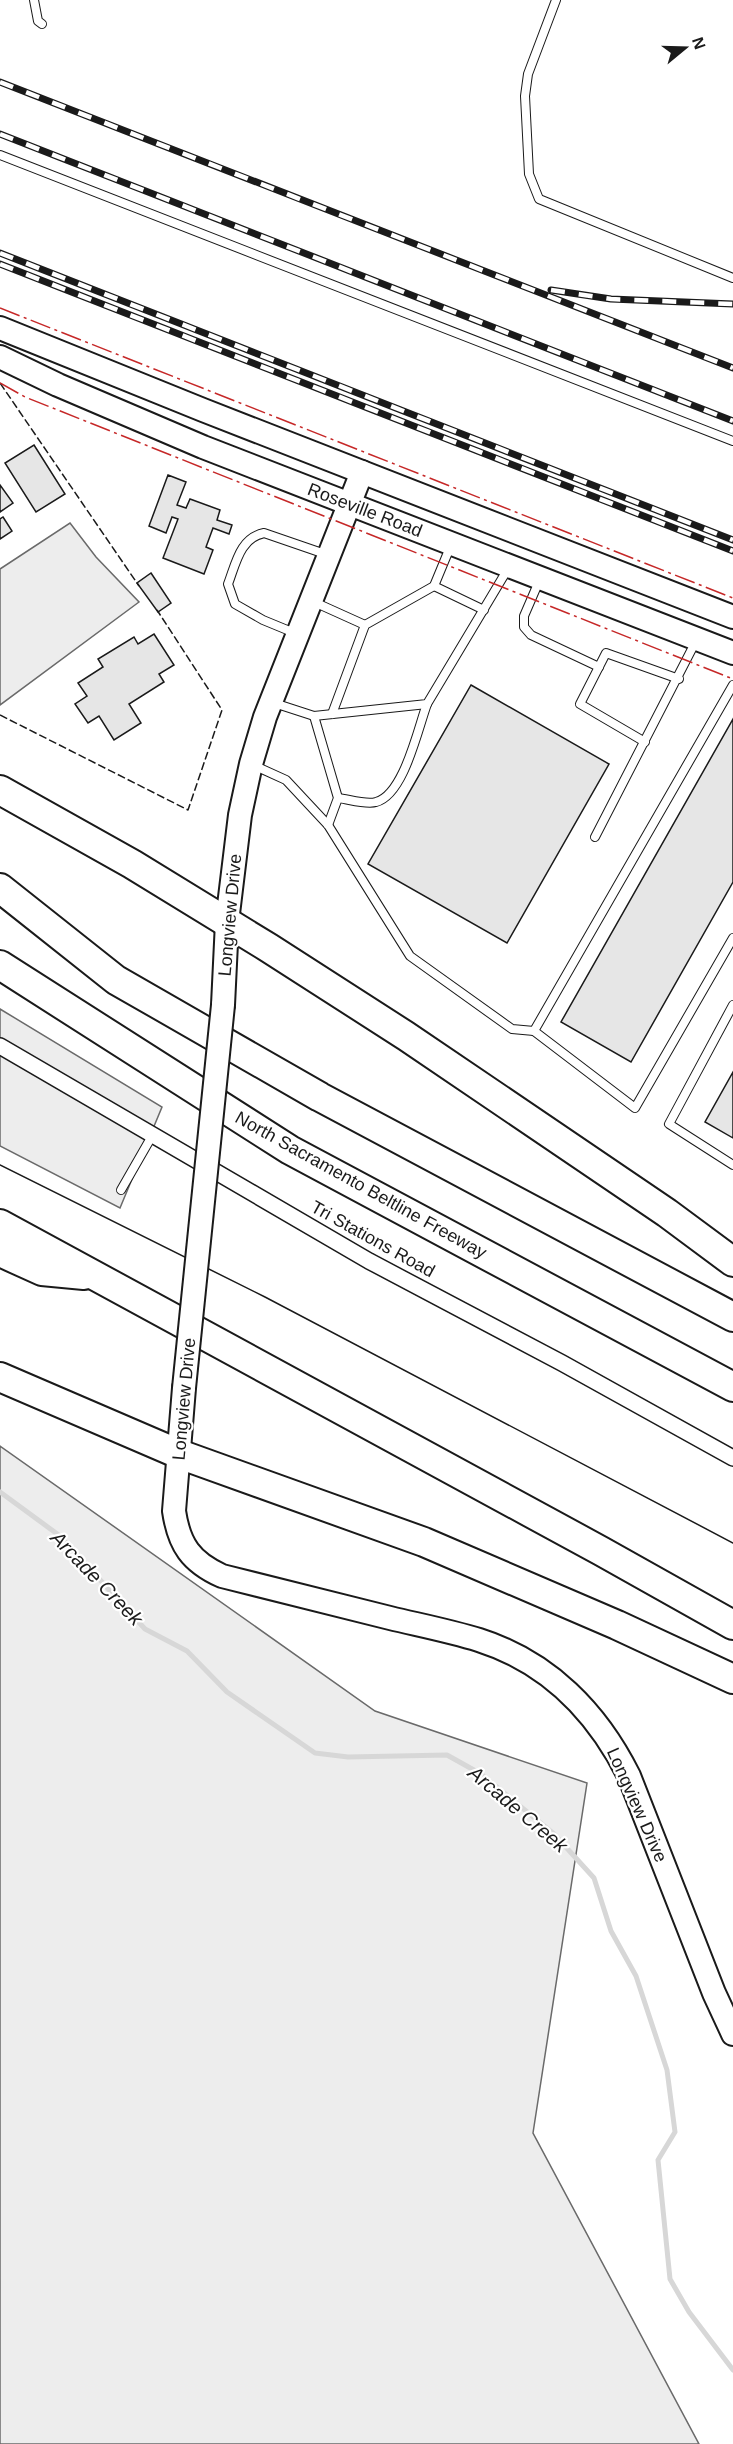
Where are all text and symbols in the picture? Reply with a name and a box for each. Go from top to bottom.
north arrow [655,18,715,78]
text: N [689,35,709,52]
street label: Roseville Road [305,479,425,541]
street label: Longview Drive [215,853,245,977]
street label: North Sacramento Beltline Freeway [232,1107,490,1263]
street label: Tri Stations Road [308,1197,438,1281]
street label: Longview Drive [169,1337,199,1461]
water label: Arcade Creek [46,1526,148,1630]
street label: Longview Drive [603,1745,671,1865]
water label: Arcade Creek [463,1761,573,1857]

